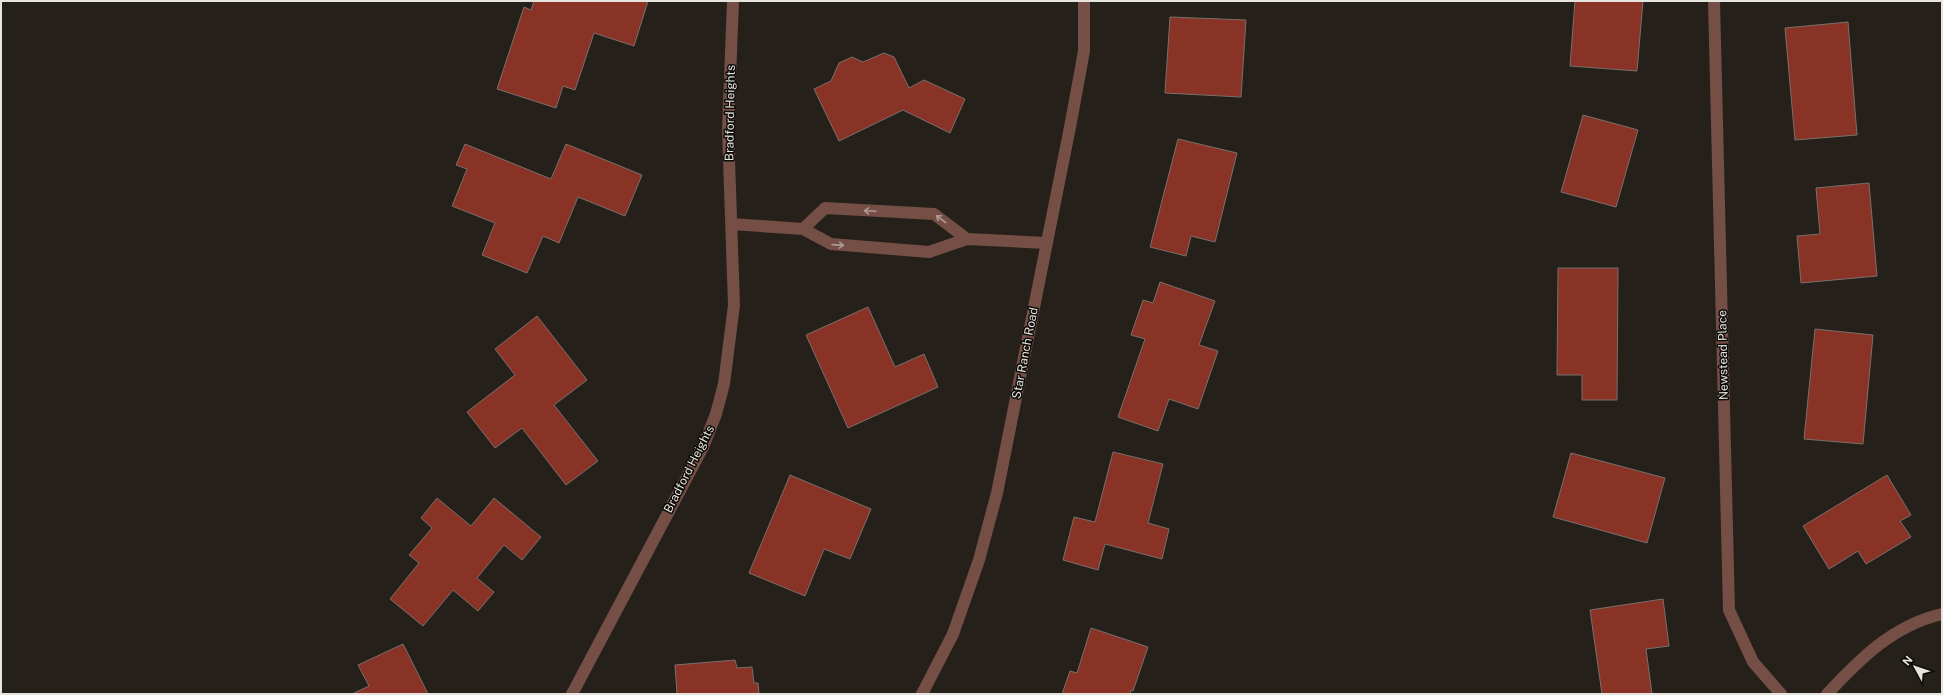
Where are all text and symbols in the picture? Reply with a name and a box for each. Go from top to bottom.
street label: Bradford Heights [722,65,738,161]
one-way arrow [864,207,877,214]
one-way arrow [935,215,946,223]
one-way arrow [831,241,844,248]
street label: Star Ranch Road [1009,306,1041,400]
street label: Newstead Place [1715,310,1731,400]
street label: Bradford Heights [661,423,717,515]
north arrow [1895,647,1935,687]
text: N [1900,653,1915,668]

